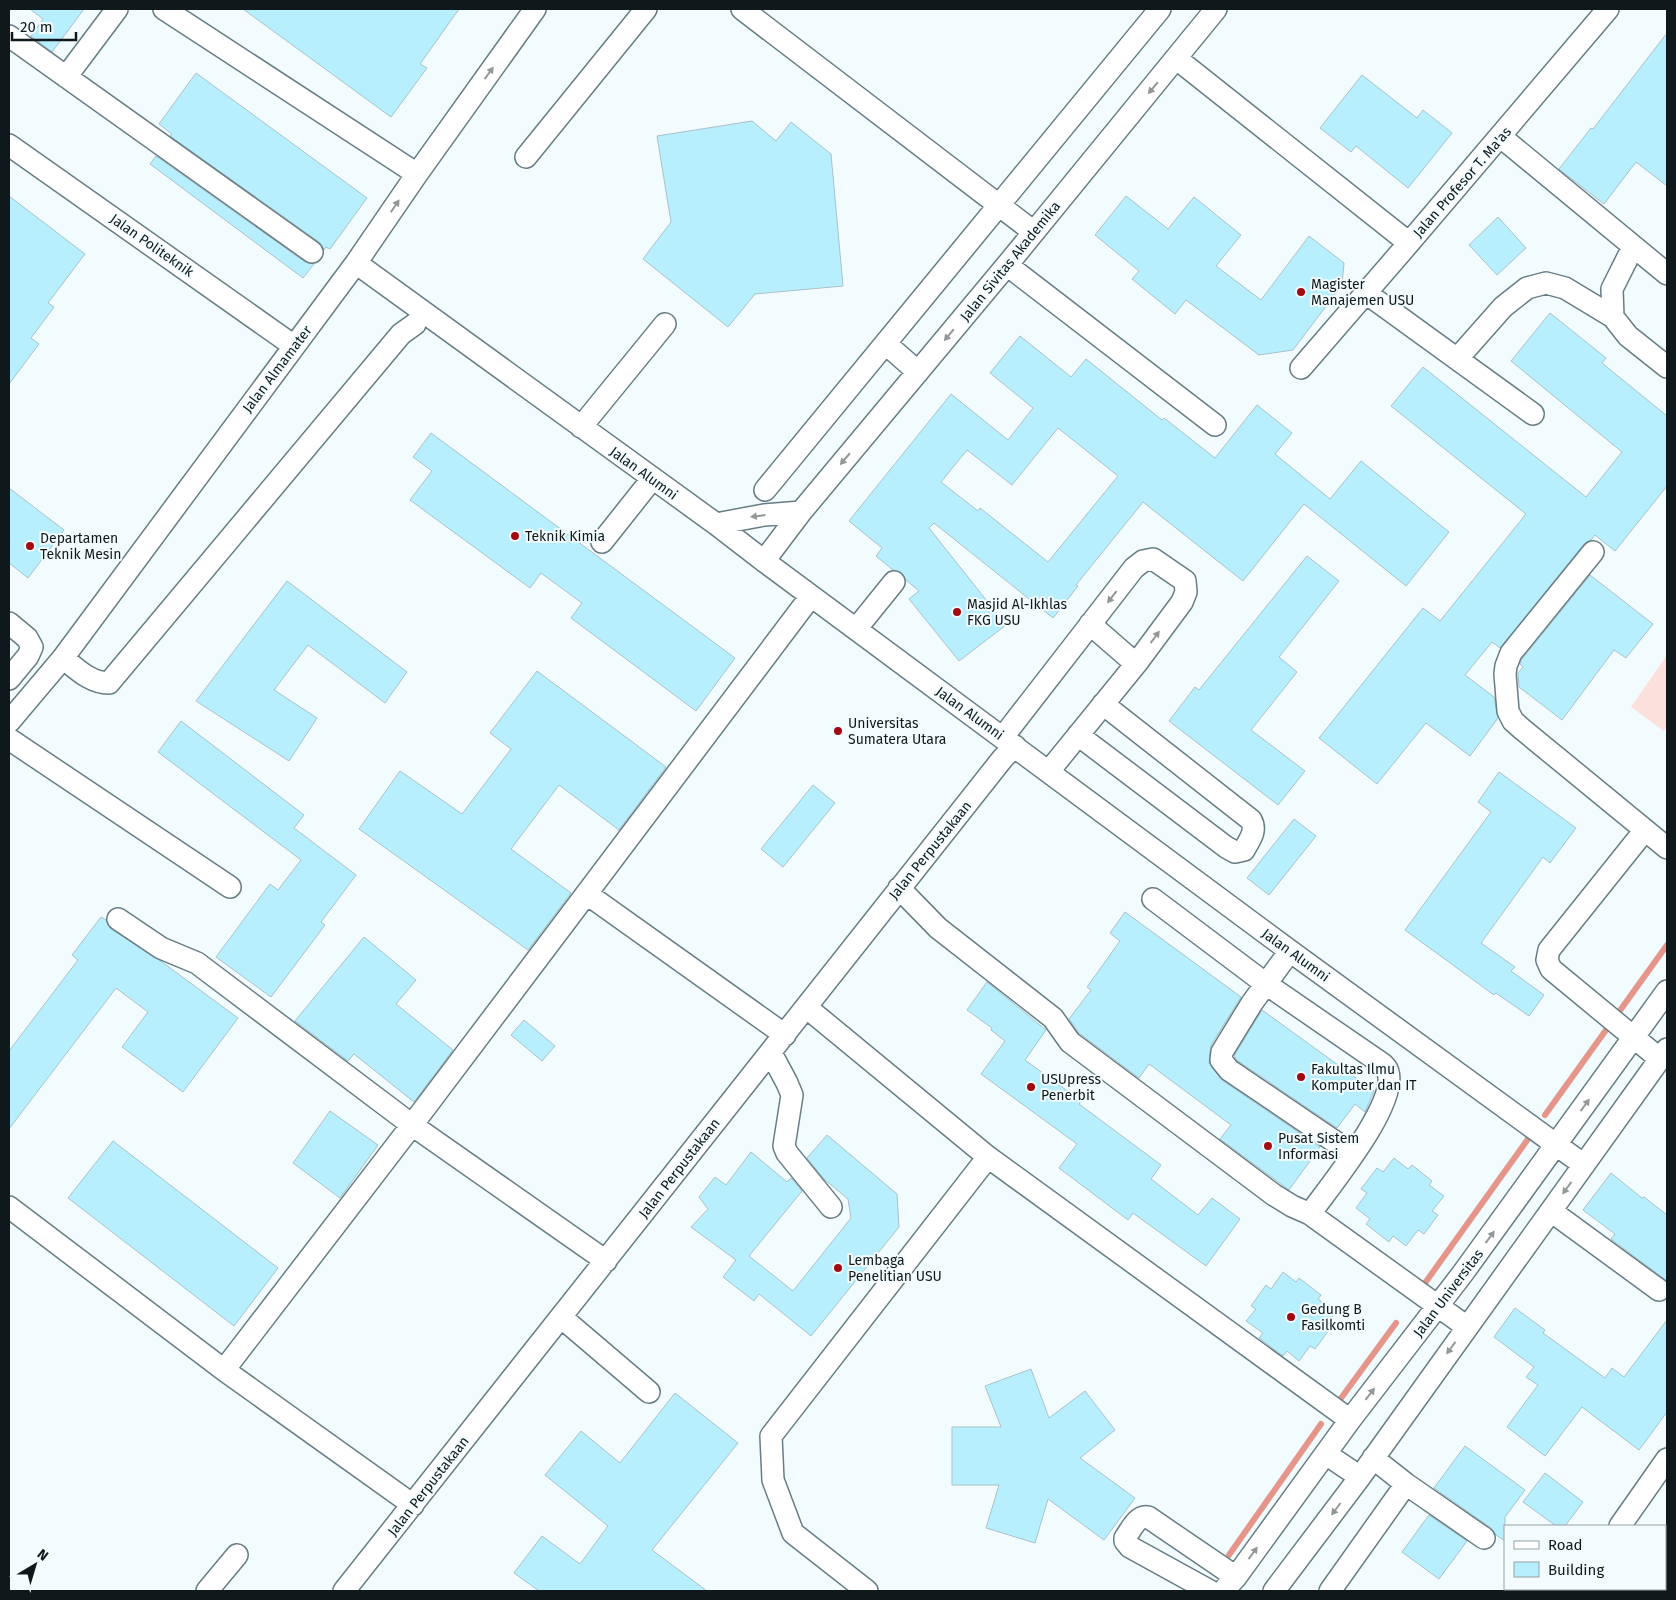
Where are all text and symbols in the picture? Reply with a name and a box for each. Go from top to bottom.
scale bar [12,10,76,42]
text: 20 m [20,18,53,36]
one-way arrow [484,66,494,80]
one-way arrow [1147,81,1159,93]
street label: Jalan Profesor T. Ma'as [1410,123,1515,241]
street label: Jalan Sivitas Akademika [957,198,1064,325]
one-way arrow [390,199,400,213]
street label: Jalan Politeknik [107,210,197,281]
place label: Magister Manajemen USU [1311,276,1414,309]
marker: Magister Manajemen USU [1295,286,1307,298]
street label: Jalan Almamater [239,322,316,416]
one-way arrow [944,328,955,341]
street label: Jalan Alumni [606,443,681,504]
one-way arrow [840,453,851,466]
one-way arrow [750,512,766,520]
place label: Teknik Kimia [525,528,605,545]
place label: Departamen Teknik Mesin [40,530,122,563]
marker: Teknik Kimia [509,530,521,542]
marker: Departamen Teknik Mesin [24,540,36,552]
one-way arrow [1106,590,1117,603]
place label: Masjid Al-Ikhlas FKG USU [967,596,1067,629]
marker: Masjid Al-Ikhlas FKG USU [951,606,963,618]
one-way arrow [1150,630,1160,644]
street label: Jalan Alumni [932,683,1007,744]
place label: Universitas Sumatera Utara [848,715,946,748]
marker: Universitas Sumatera Utara [832,725,844,737]
street label: Jalan Perpustakaan [885,798,975,903]
street label: Jalan Alumni [1258,925,1333,986]
place label: Fakultas Ilmu Komputer dan IT [1311,1061,1417,1094]
place label: USUpress Penerbit [1041,1071,1101,1104]
marker: Fakultas Ilmu Komputer dan IT [1295,1071,1307,1083]
marker: USUpress Penerbit [1025,1081,1037,1093]
one-way arrow [1580,1098,1590,1112]
street label: Jalan Perpustakaan [635,1115,724,1222]
place label: Pusat Sistem Informasi [1278,1130,1359,1163]
marker: Pusat Sistem Informasi [1262,1140,1274,1152]
one-way arrow [1562,1181,1572,1195]
one-way arrow [1484,1231,1495,1244]
street label: Jalan Universitas [1410,1246,1487,1341]
place label: Lembaga Penelitian USU [848,1252,942,1285]
marker: Lembaga Penelitian USU [832,1262,844,1274]
place label: Gedung B Fasilkomti [1301,1301,1365,1334]
marker: Gedung B Fasilkomti [1285,1311,1297,1323]
one-way arrow [1446,1341,1457,1354]
one-way arrow [1365,1388,1376,1401]
street label: Jalan Perpustakaan [384,1433,473,1540]
one-way arrow [1331,1502,1341,1516]
legend [1504,1525,1666,1590]
text: Road [1548,1536,1583,1554]
north arrow [10,1540,60,1590]
text: N [34,1546,52,1565]
one-way arrow [1248,1546,1258,1560]
text: Building [1548,1561,1604,1579]

